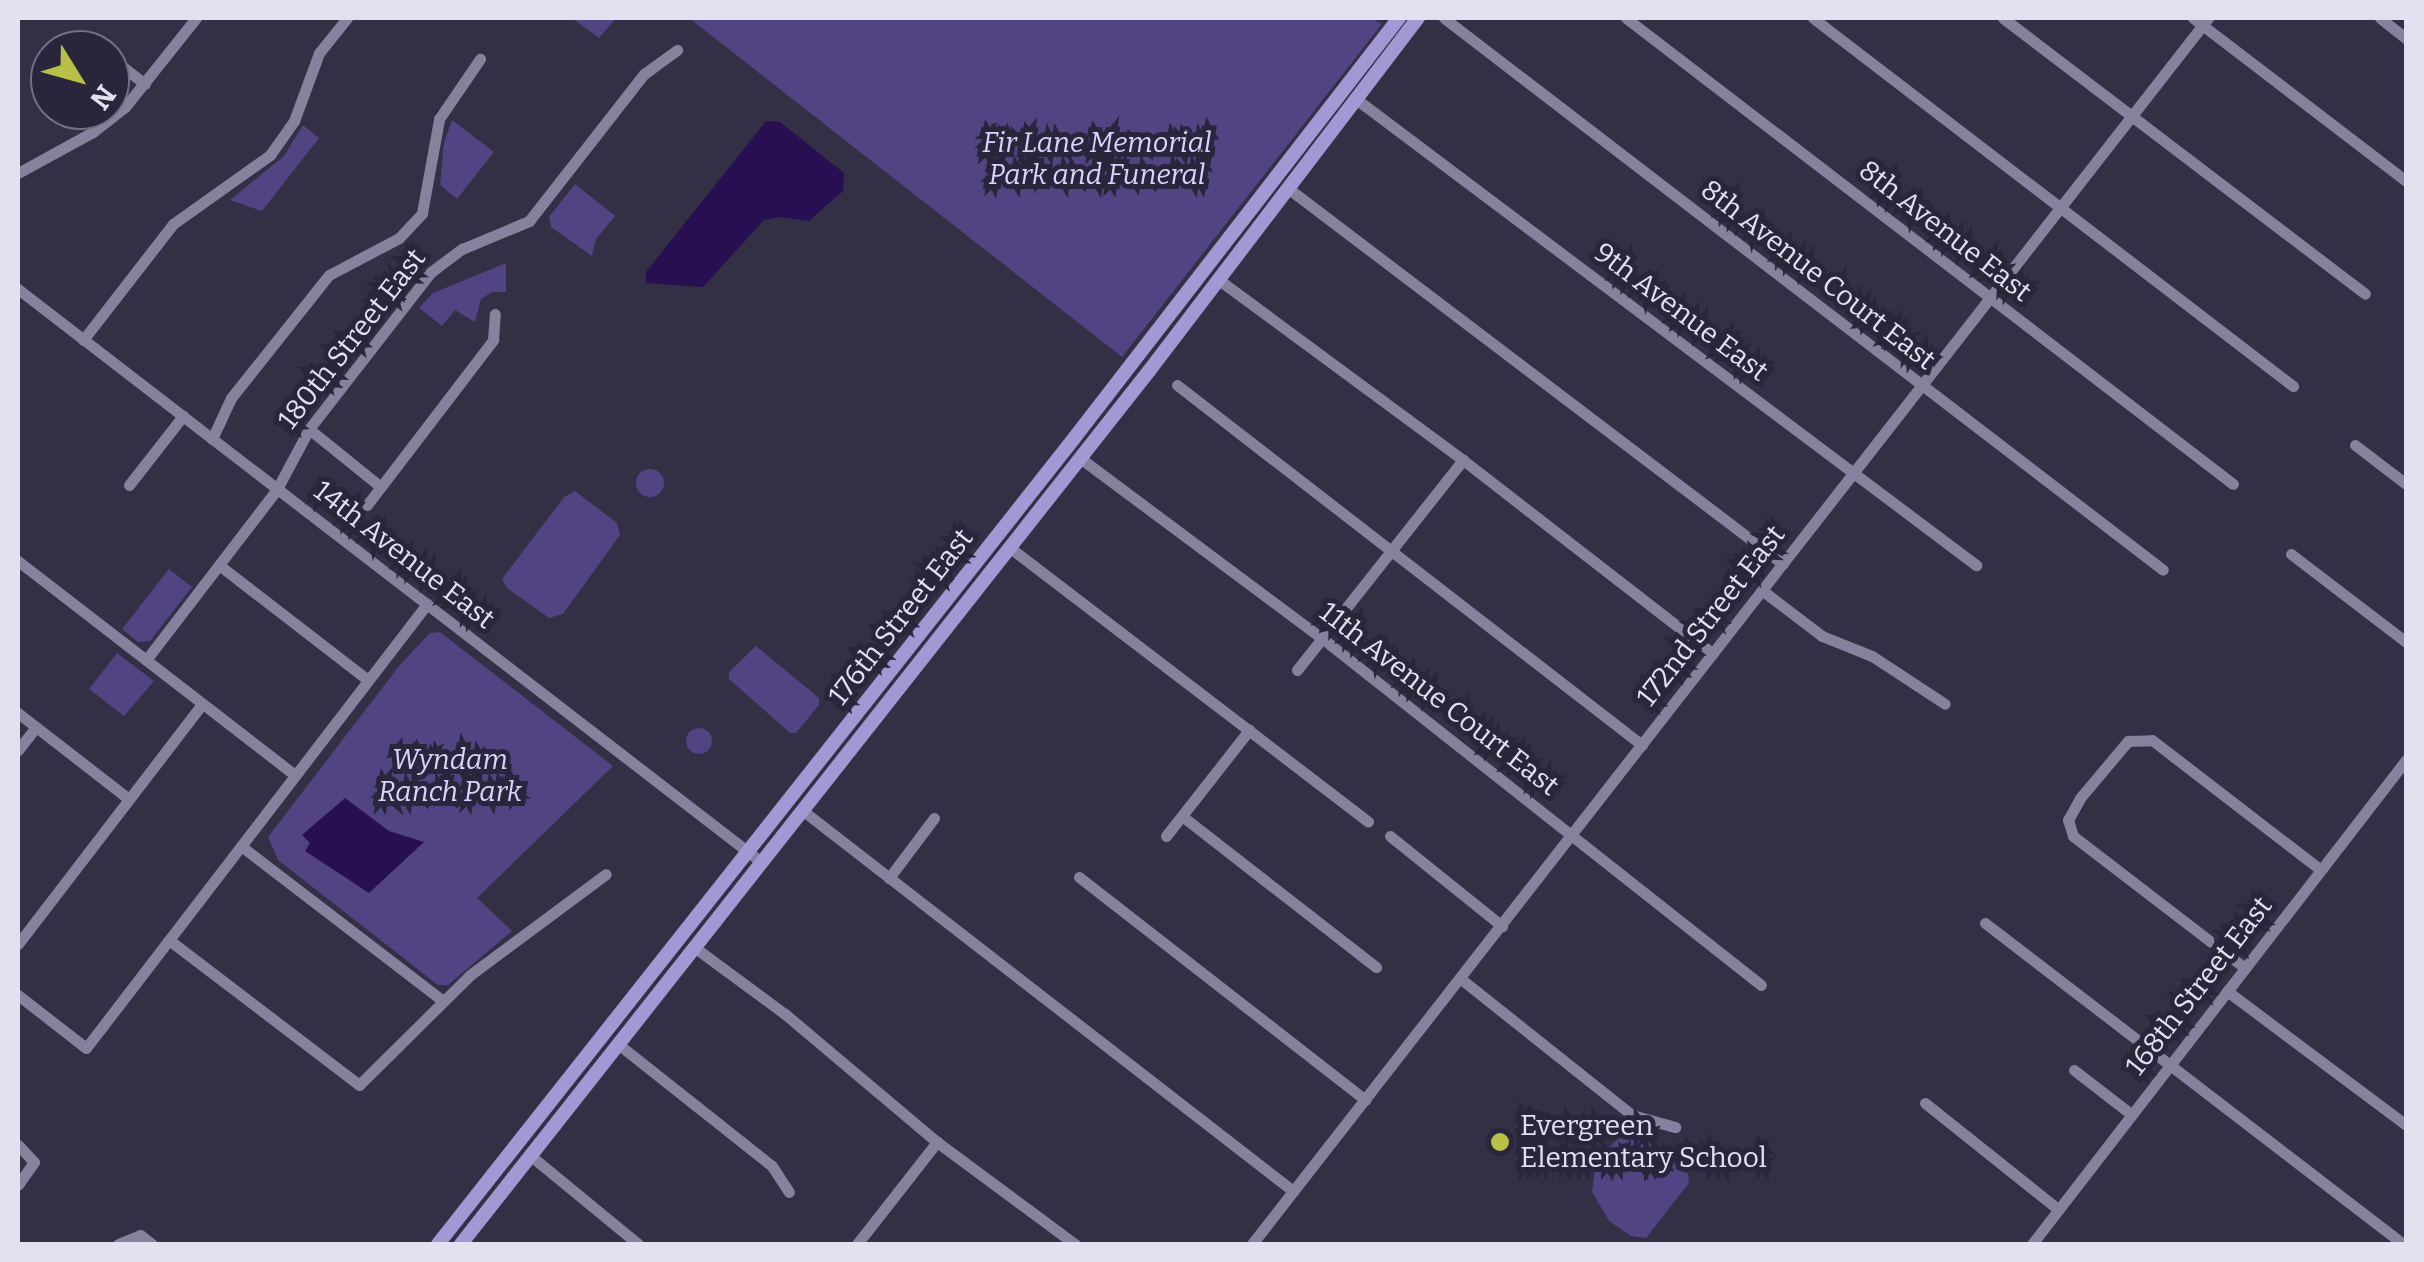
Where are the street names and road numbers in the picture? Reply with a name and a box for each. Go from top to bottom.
street label: 8th Avenue East [1852,153,2038,309]
street label: 8th Avenue Court East [1694,173,1942,377]
street label: 9th Avenue East [1587,236,1775,388]
street label: 180th Street East [271,242,433,436]
street label: 14th Avenue East [307,474,501,636]
street label: 172nd Street East [1630,519,1792,713]
street label: 176th Street East [822,522,980,712]
street label: 11th Avenue Court East [1313,595,1565,803]
street label: 168th Street East [2119,890,2279,1082]

